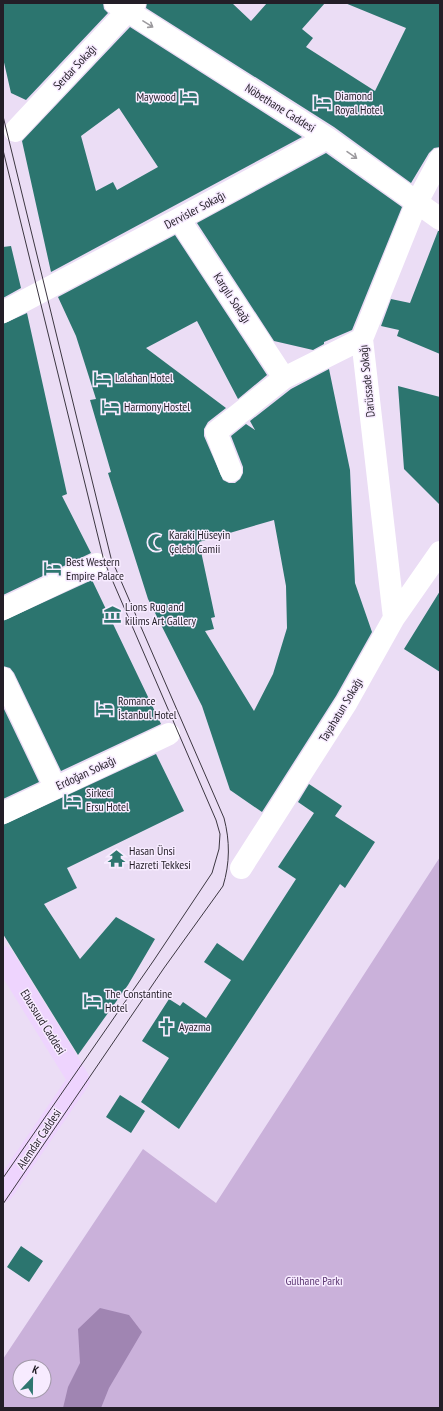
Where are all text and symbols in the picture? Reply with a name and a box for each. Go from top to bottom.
one-way arrow [142,21,154,29]
street label: Serdar Sokağı [50,41,99,93]
street label: Nöbethane Caddesi [242,80,318,135]
hotel icon: Maywood [179,87,199,107]
place label: Diamond Royal Hotel [335,88,383,117]
place label: Maywood [136,89,176,104]
hotel icon: Diamond Royal Hotel [312,93,332,113]
one-way arrow [346,151,357,159]
street label: Dervisler Sokağı [162,187,228,232]
street label: Kargılı Sokağı [211,270,254,326]
street label: Darüssade Sokağı [355,344,378,418]
hotel icon: Lalahan Hotel [92,368,112,388]
place label: Lalahan Hotel [115,370,173,385]
hotel icon: Harmony Hostel [101,397,121,417]
place label: Harmony Hostel [124,399,190,414]
place label: Karaki Hüseyin Çelebi Camii [169,527,230,556]
mosque icon: Karaki Hüseyin Çelebi Camii [146,532,166,552]
place label: Best Western Empire Palace [66,554,124,583]
hotel icon: Best Western Empire Palace [43,559,63,579]
place label: Lions Rug and kilims Art Gallery [125,599,196,628]
museum icon: Lions Rug and kilims Art Gallery [102,604,122,624]
street label: Tayahatun Sokağı [315,675,366,745]
place label: Romance İstanbul Hotel [118,693,177,722]
hotel icon: Romance İstanbul Hotel [95,698,115,718]
street label: Erdoğan Sokağı [54,752,118,793]
place label: Sirkeci Ersu Hotel [86,785,129,814]
hotel icon: Sirkeci Ersu Hotel [63,790,83,810]
place label: Hasan Ünsi Hazreti Tekkesi [129,843,191,872]
temple icon: Hasan Ünsi Hazreti Tekkesi [106,848,126,868]
street label: Ebussuud Caddesi [17,986,69,1057]
place label: The Constantine Hotel [105,986,172,1015]
hotel icon: The Constantine Hotel [82,991,102,1011]
church icon: Ayazma [156,1017,176,1037]
place label: Ayazma [179,1019,211,1034]
street label: Alemdar Caddesi [13,1106,64,1172]
park label: Gülhane Parkı [285,1273,343,1288]
north arrow [12,1359,52,1399]
text: K [30,1362,41,1377]

